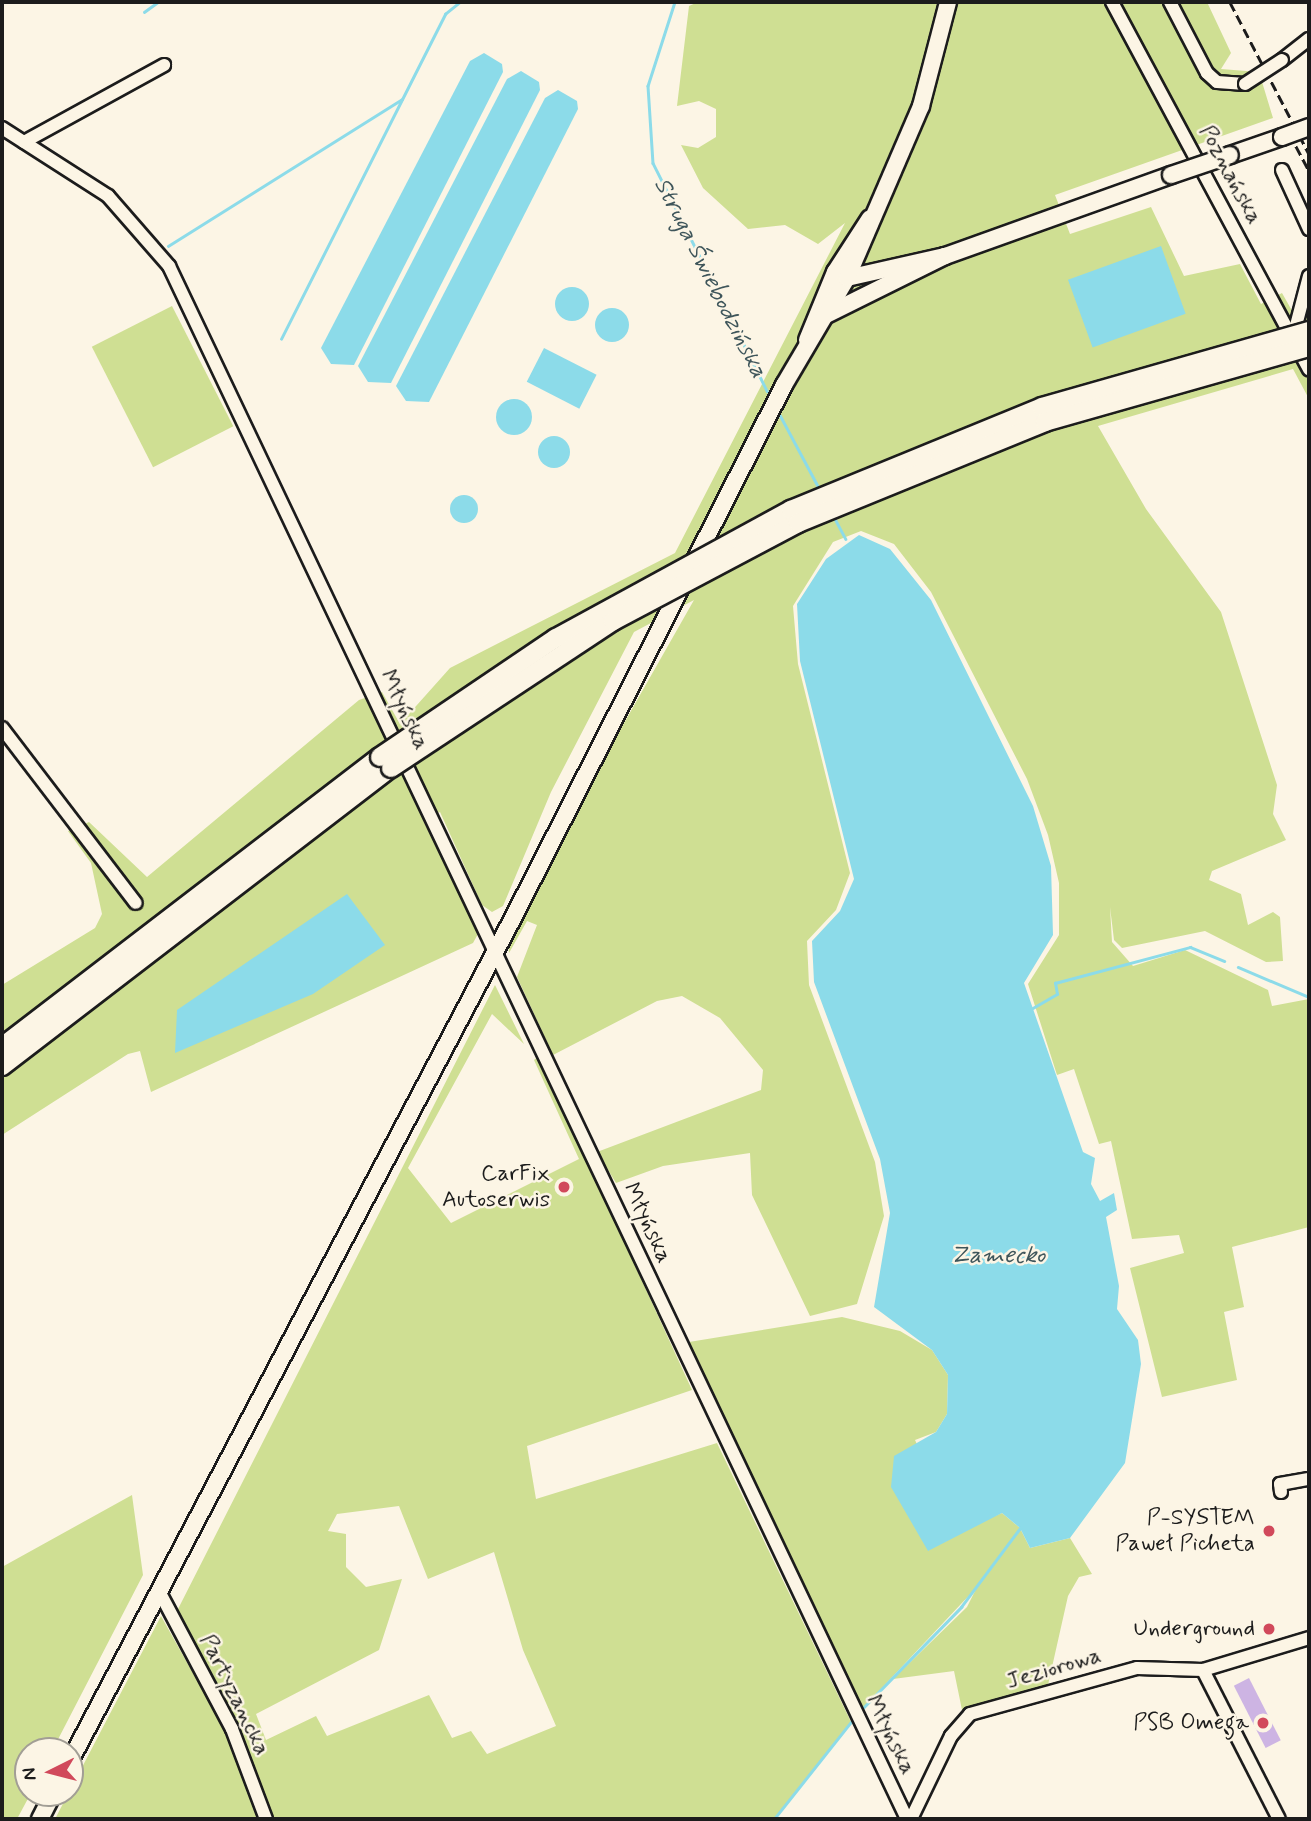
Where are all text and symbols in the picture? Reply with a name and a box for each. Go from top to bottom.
street label: Poznańska [1192,121,1268,229]
water label: Struga Świebodzińska [647,173,773,383]
street label: Młyńska [373,665,435,755]
place label: CarFix Autoserwis [442,1160,550,1214]
street label: Młyńska [616,1178,678,1268]
marker: CarFix Autoserwis [556,1179,572,1195]
water label: Zamecko [951,1242,1045,1270]
place label: P-SYSTEM Paweł Picheta [1115,1504,1255,1558]
marker: P-SYSTEM Paweł Picheta [1261,1523,1277,1539]
place label: Underground [1133,1615,1255,1643]
marker: Underground [1261,1621,1277,1637]
street label: Partyzancka [193,1630,275,1760]
street label: Jeziorowa [1003,1642,1105,1696]
street label: Młyńska [859,1691,921,1779]
place label: PSB Omega [1133,1709,1249,1737]
marker: PSB Omega [1255,1715,1271,1731]
north arrow [14,1737,84,1807]
text: N [17,1766,43,1782]

